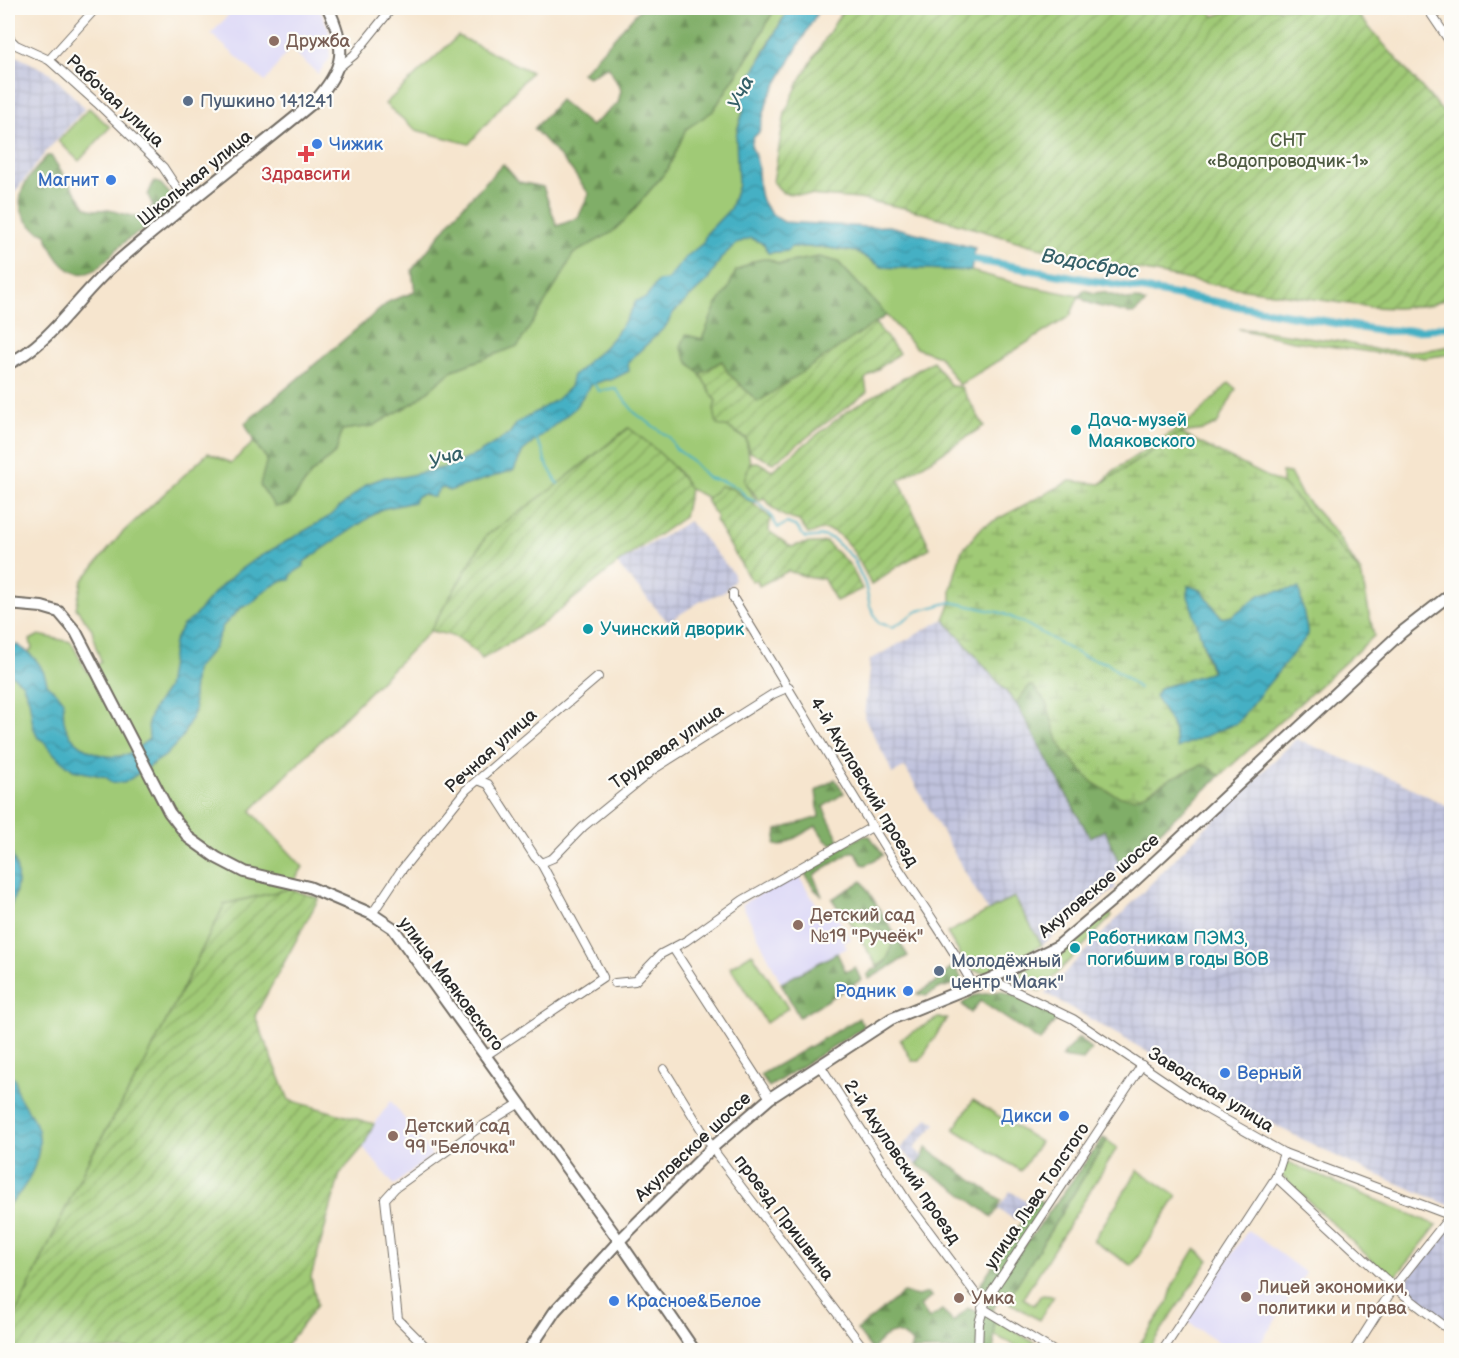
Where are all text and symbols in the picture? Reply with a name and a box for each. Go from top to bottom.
place label: Дружба [286,31,351,52]
marker: Дружба [267,34,281,48]
street label: Рабочая улица [62,50,168,152]
water label: Уча [722,72,760,114]
place label: Пушкино 141241 [200,91,333,112]
marker: Пушкино 141241 [181,94,195,108]
street label: Школьная улица [134,125,256,230]
park label: СНТ «Водопроводчик-1» [1207,130,1369,172]
place label: Чижик [329,134,384,155]
marker: Чижик [310,137,324,151]
marker: Здравсити [299,147,313,161]
place label: Здравсити [262,164,351,185]
place label: Магнит [38,170,100,191]
marker: Магнит [104,173,118,187]
water label: Водосброс [1040,244,1141,284]
place label: Дача-музей Маяковского [1088,410,1195,452]
marker: Дача-музей Маяковского [1069,423,1083,437]
water label: Уча [426,441,466,475]
place label: Учинский дворик [600,619,745,640]
marker: Учинский дворик [581,622,595,636]
street label: 4-й Акуловский проезд [805,694,923,870]
street label: Трудовая улица [606,700,728,794]
street label: Речная улица [441,704,541,798]
street label: Акуловское шоссе [1034,829,1164,943]
place label: Детский сад №19 "Ручеёк" [810,905,923,947]
street label: улица Маяковского [394,913,508,1055]
marker: Детский сад №19 "Ручеёк" [791,918,805,932]
place label: Работникам ПЭМЗ, погибшим в годы ВОВ [1087,928,1269,970]
marker: Работникам ПЭМЗ, погибшим в годы ВОВ [1068,941,1082,955]
place label: Молодёжный центр "Маяк" [951,951,1064,993]
marker: Молодёжный центр "Маяк" [932,964,946,978]
place label: Родник [835,981,896,1002]
marker: Родник [901,984,915,998]
street label: Заводская улица [1144,1043,1278,1137]
place label: Верный [1237,1063,1302,1084]
marker: Верный [1218,1066,1232,1080]
street label: 2-й Акуловский проезд [839,1076,965,1248]
street label: Акуловское шоссе [630,1088,755,1207]
place label: Дикси [1001,1106,1052,1127]
marker: Дикси [1057,1109,1071,1123]
place label: Детский сад 99 "Белочка" [405,1116,515,1158]
street label: улица Льва Толстого [980,1119,1094,1273]
marker: Детский сад 99 "Белочка" [386,1129,400,1143]
street label: проезд Пришвина [730,1151,838,1285]
place label: Лицей экономики, политики и права [1257,1277,1408,1319]
place label: Умка [971,1288,1015,1309]
marker: Лицей экономики, политики и права [1239,1290,1253,1304]
place label: Красное&Белое [626,1291,761,1312]
marker: Умка [952,1291,966,1305]
marker: Красное&Белое [607,1294,621,1308]

